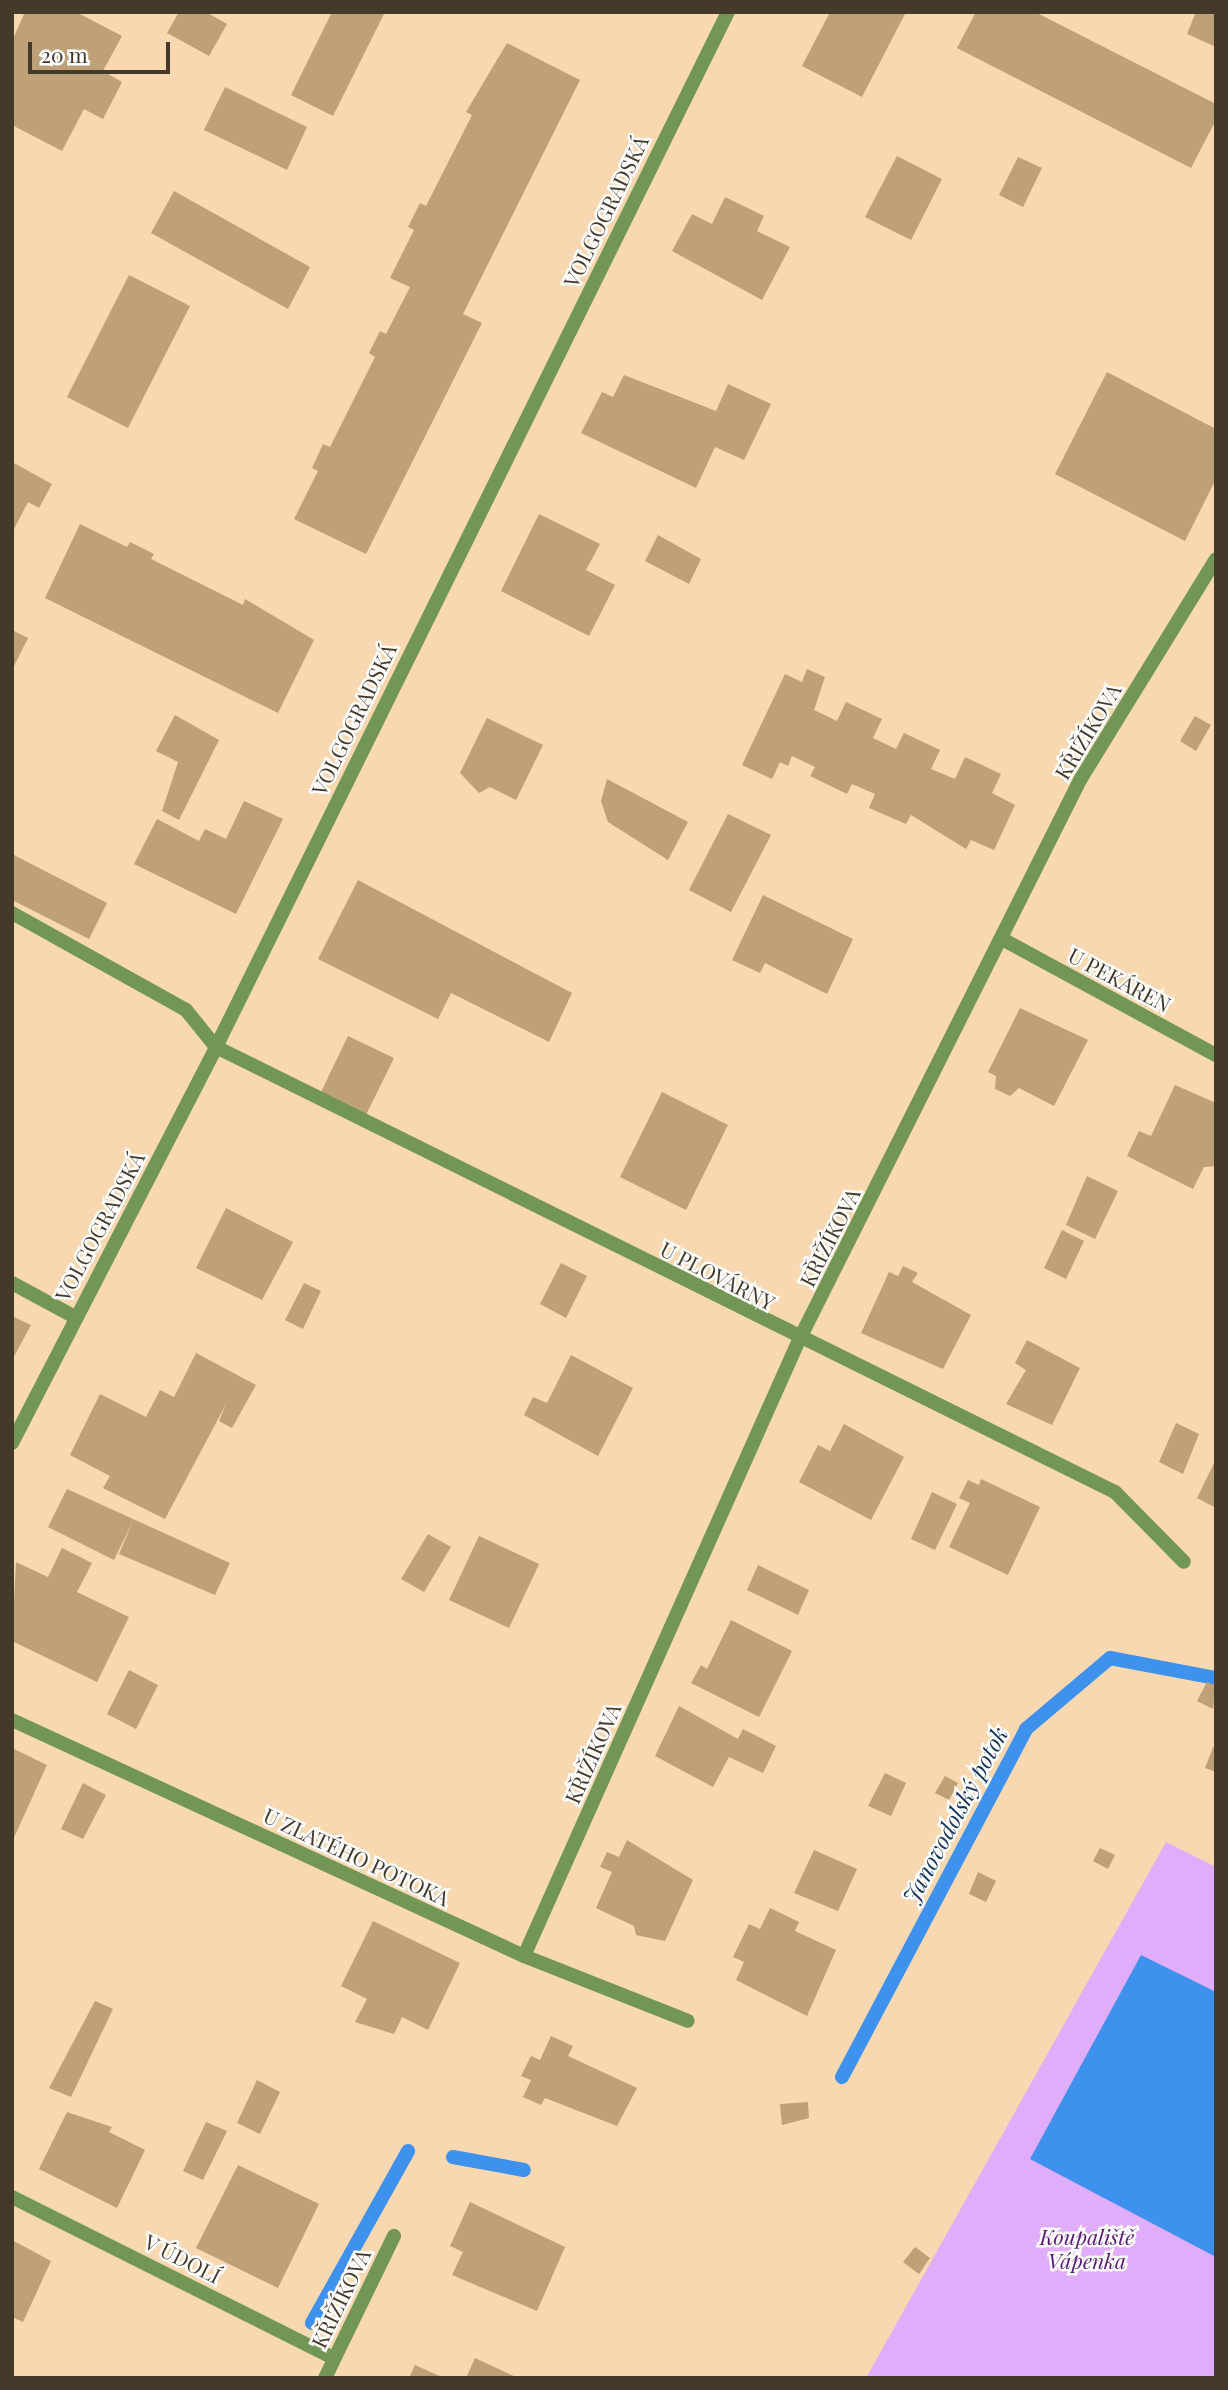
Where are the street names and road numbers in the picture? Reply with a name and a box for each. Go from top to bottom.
street label: VOLGOGRADSKÁ [557,131,653,291]
street label: VOLGOGRADSKÁ [305,639,401,799]
street label: KŘIŽÍKOVA [1049,679,1125,783]
street label: U PEKÁREN [1064,941,1176,1017]
street label: VOLGOGRADSKÁ [49,1147,149,1305]
street label: KŘIŽÍKOVA [793,1184,865,1290]
street label: U PLOVÁRNY [657,1235,779,1315]
street label: KŘIŽÍKOVA [559,1699,625,1807]
street label: U ZLATÉHO POTOKA [260,1802,454,1910]
street label: V ÚDOLÍ [140,2228,226,2288]
street label: KŘIŽÍKOVA [305,2244,375,2352]

